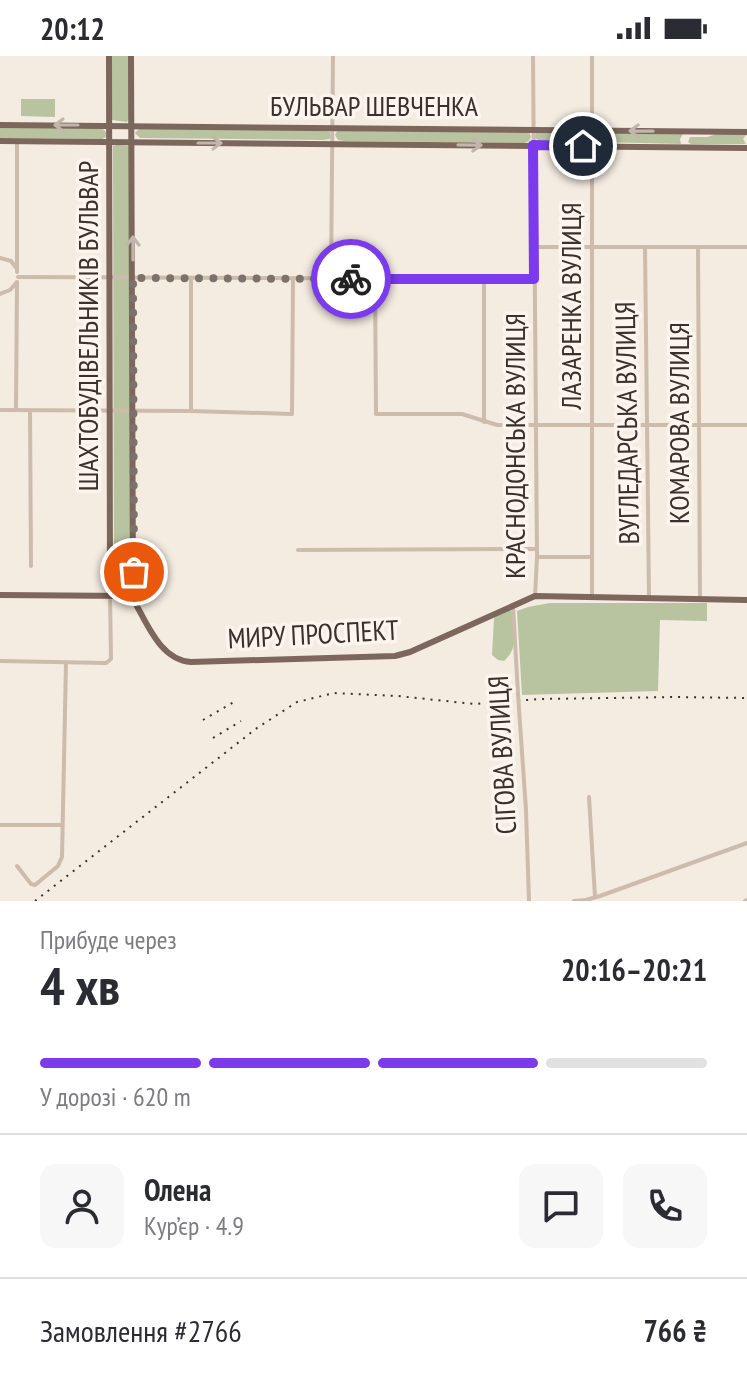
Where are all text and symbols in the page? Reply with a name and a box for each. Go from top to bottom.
text: 20:12 [40,9,105,48]
street label: БУЛЬВАР ШЕВЧЕНКА [270,87,479,124]
pin [549,112,617,180]
one-way arrow [53,118,80,133]
one-way arrow [628,123,655,139]
icon: home [561,124,605,168]
one-way arrow [196,135,223,151]
one-way arrow [456,137,483,153]
street label: ШАХТОБУДІВЕЛЬНИКІВ БУЛЬВАР [69,161,106,491]
street label: ЛАЗАРЕНКА ВУЛИЦЯ [552,202,589,411]
one-way arrow [125,235,141,262]
courier [311,239,391,319]
icon: bike [329,257,373,301]
street label: ВУГЛЕДАРСЬКА ВУЛИЦЯ [606,301,647,545]
street label: КРАСНОДОНСЬКА ВУЛИЦЯ [496,313,533,579]
street label: КОМАРОВА ВУЛИЦЯ [660,322,697,524]
pin [100,538,168,606]
icon: bag [112,550,156,594]
street label: МИРУ ПРОСПЕКТ [227,611,400,656]
street label: СІГОВА ВУЛИЦЯ [479,675,524,835]
text: Прибуде через [40,923,177,956]
text: 20:16–20:21 [561,950,707,989]
text: 4 хв [40,952,120,1019]
text: У дорозі · 620 m [40,1080,191,1113]
button: person [40,1164,124,1248]
button: chat [519,1164,603,1248]
button: phone [623,1164,707,1248]
text: Олена [144,1170,211,1209]
text: Кур’єр · 4.9 [144,1209,244,1242]
text: Замовлення #2766 [40,1311,242,1350]
text: 766 ₴ [643,1311,707,1350]

